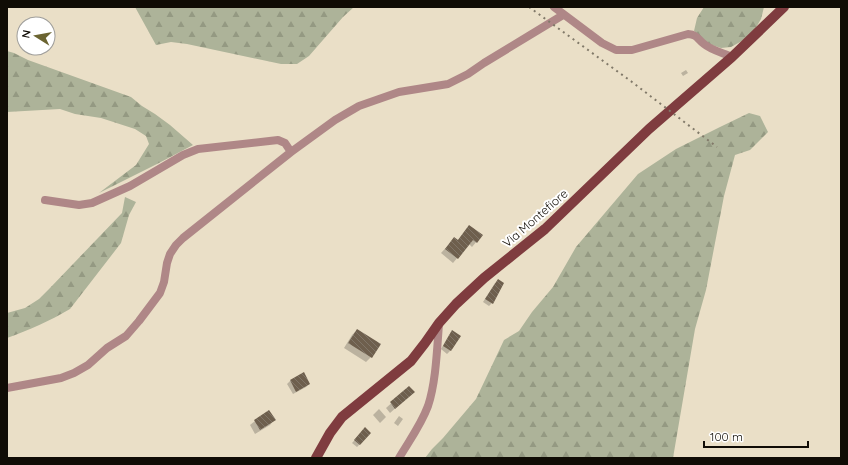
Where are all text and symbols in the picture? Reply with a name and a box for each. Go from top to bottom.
north arrow [16,16,56,56]
text: N [19,29,34,39]
street label: Via Montefiore [499,186,571,250]
scale bar [704,423,808,449]
text: 100 m [710,429,743,444]

